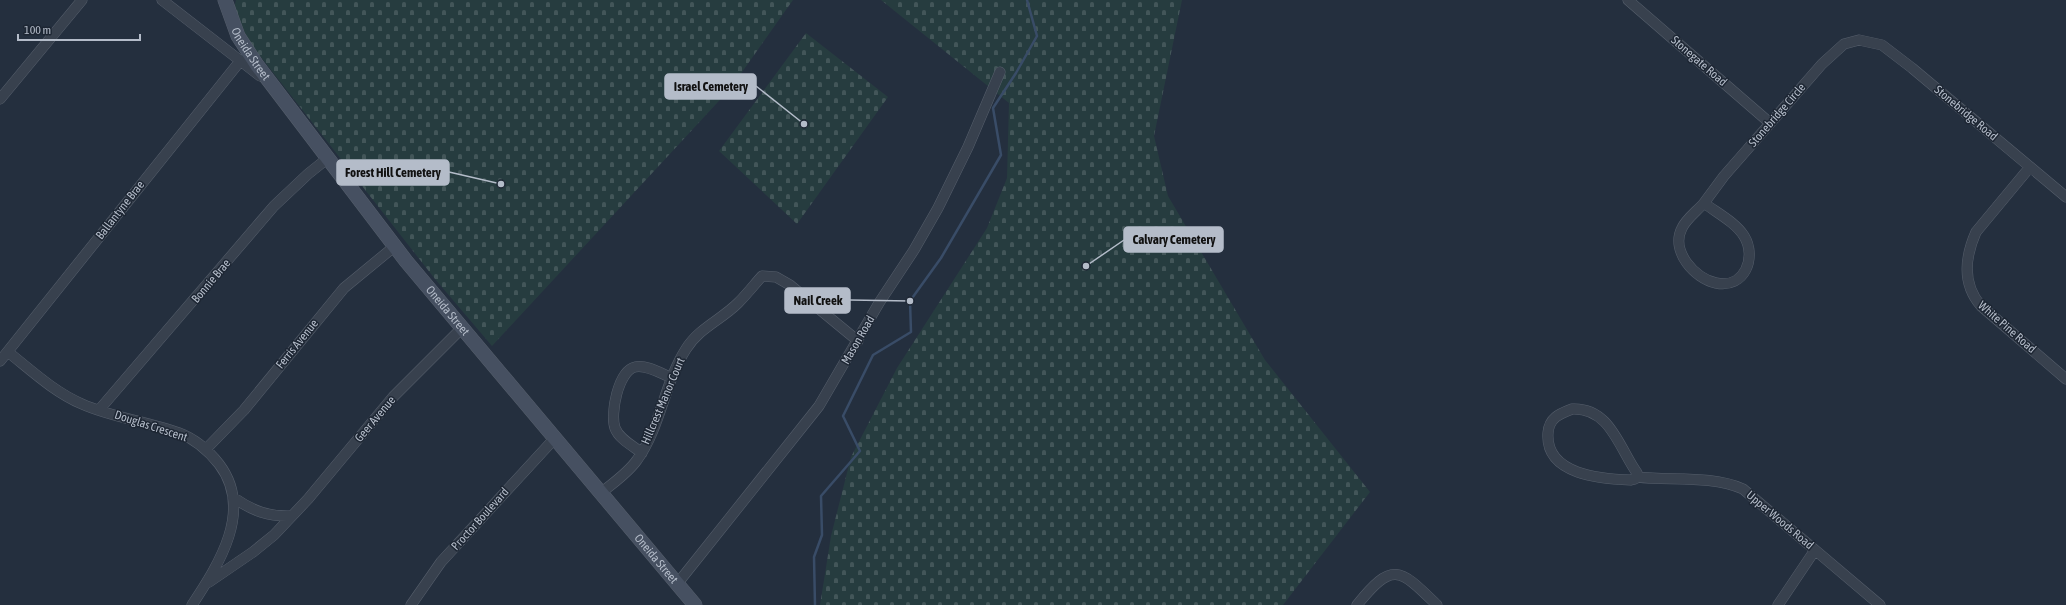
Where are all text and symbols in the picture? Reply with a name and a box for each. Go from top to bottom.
scale bar [18,16,140,42]
text: 100 m [24,23,51,37]
street label: Oneida Street [229,26,273,83]
street label: Stonegate Road [1668,33,1730,89]
callout: Israel Cemetery [665,74,756,99]
text: Israel Cemetery [674,79,749,94]
street label: Stonebridge Circle [1746,80,1808,150]
street label: Stonebridge Road [1932,83,2000,143]
callout: Forest Hill Cemetery [337,160,449,185]
text: Forest Hill Cemetery [345,165,442,180]
street label: Ballantyne Brae [93,178,147,242]
callout: Calvary Cemetery [1124,227,1223,252]
text: Calvary Cemetery [1132,232,1216,247]
street label: Bonnie Brae [189,256,233,306]
street label: Oneida Street [423,283,473,339]
callout: Nail Creek [785,288,850,313]
text: Nail Creek [793,293,843,308]
street label: White Pine Road [1975,298,2039,356]
street label: Mason Road [838,313,878,367]
street label: Ferris Avenue [273,317,321,371]
street label: Hillcrest Manor Court [638,355,688,446]
street label: Geer Avenue [352,393,398,445]
street label: Douglas Crescent [113,408,190,445]
street label: Proctor Boulevard [448,485,512,553]
street label: Upper Woods Road [1744,488,1816,552]
street label: Oneida Street [631,531,681,587]

